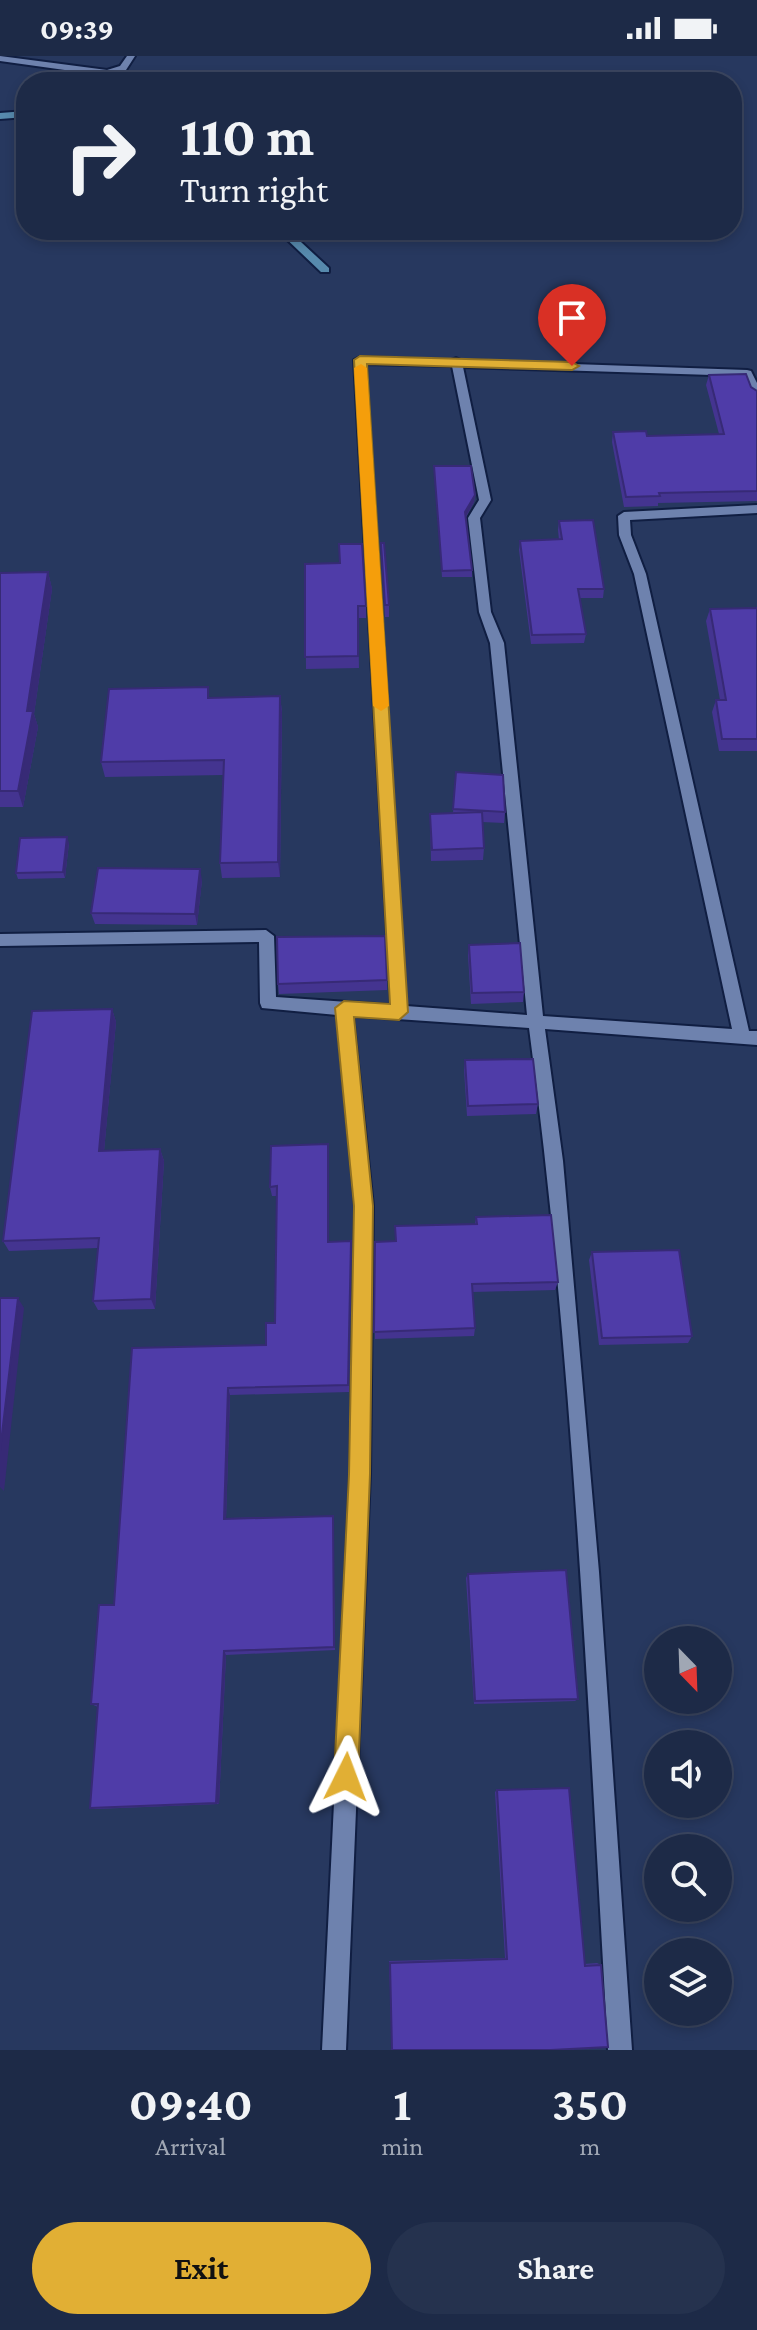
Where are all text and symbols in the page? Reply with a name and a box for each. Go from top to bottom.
text: 09:39 [40,12,114,45]
icon: right [48,104,152,208]
text: 110 m [180,105,314,167]
text: Turn right [180,170,328,210]
pin [538,284,606,366]
icon: arrive [550,296,594,340]
north arrow [644,1626,732,1714]
map controls [644,1626,732,2026]
button: sound [644,1730,732,1818]
position arrow [304,1735,388,1819]
button: search [644,1834,732,1922]
button: layers [644,1938,732,2026]
text: 09:40 [129,2077,253,2130]
text: 1 [393,2077,411,2130]
text: 350 [552,2077,628,2130]
text: Arrival [155,2132,226,2161]
text: min [381,2132,423,2161]
text: m [580,2132,601,2161]
button: Exit [32,2222,371,2314]
button: Share [387,2222,725,2314]

